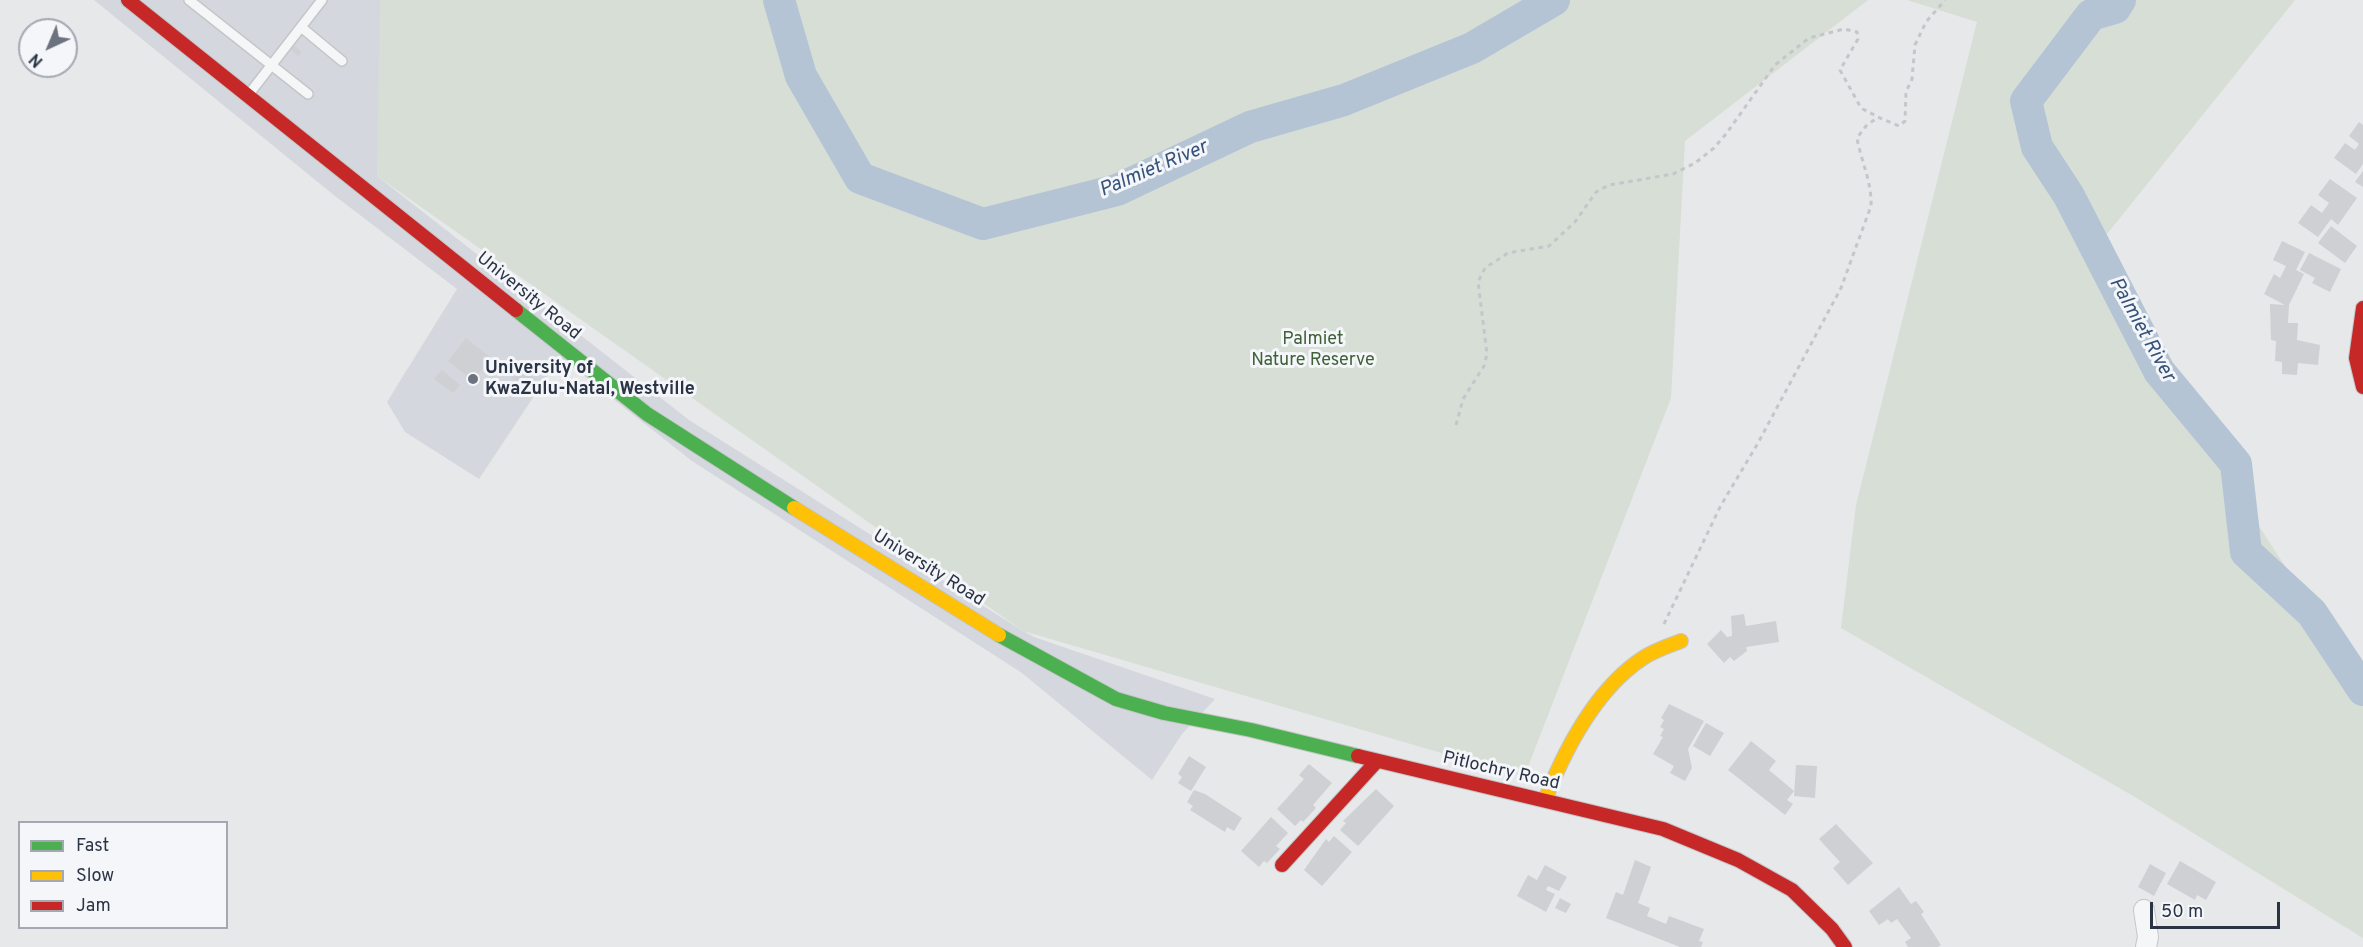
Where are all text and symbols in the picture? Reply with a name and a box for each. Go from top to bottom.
north arrow [18,18,78,78]
text: N [26,48,48,71]
water label: Palmiet River [1096,136,1212,204]
street label: University Road [472,248,584,346]
water label: Palmiet River [2103,274,2179,386]
park label: Palmiet Nature Reserve [1251,329,1375,372]
place label: University of KwaZulu-Natal, Westville [485,358,695,400]
marker: University of KwaZulu-Natal, Westville [466,372,480,386]
street label: University Road [868,526,988,612]
street label: Pitlochry Road [1440,748,1562,796]
legend [18,821,228,929]
text: Fast [76,835,109,858]
text: Slow [76,865,114,888]
scale bar [2153,890,2284,928]
text: Jam [76,895,111,918]
text: 50 m [2161,901,2203,924]

